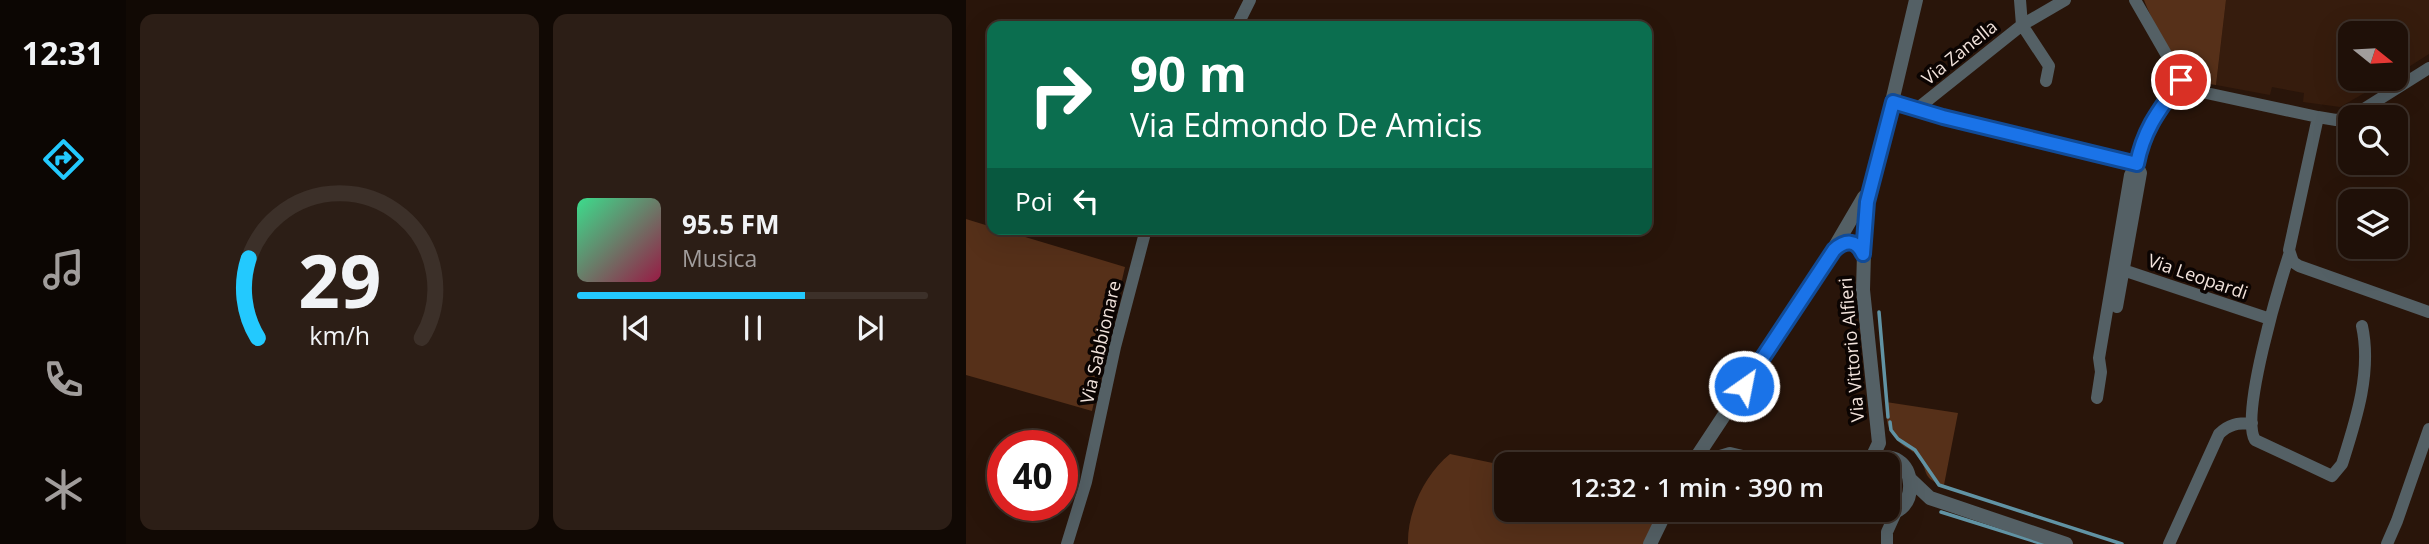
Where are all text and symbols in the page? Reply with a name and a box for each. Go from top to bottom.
street label: Via Zanella [1916,14,2002,90]
north arrow [2338,21,2408,91]
map controls [2338,21,2408,259]
text: 12:31 [22,31,104,74]
text: 90 m [1130,40,1247,106]
icon: right [1015,49,1106,140]
pin [2151,50,2211,110]
icon: arrive [2162,61,2200,99]
text: Via Edmondo De Amicis [1130,103,1482,146]
button: search [2338,105,2408,175]
icon: directions [39,135,88,184]
icon: left [1067,182,1105,220]
text: Poi [1015,183,1053,219]
button: layers [2338,189,2408,259]
text: 95.5 FM [682,206,780,242]
text: 29 [298,230,381,329]
text: Musica [682,242,757,274]
icon: music [39,245,88,294]
street label: Via Leopardi [2145,248,2251,304]
street label: Via Vittorio Alfieri [1833,277,1869,423]
street label: Via Sabbionare [1074,278,1126,406]
icon: previous [617,309,655,347]
icon: pause [734,309,772,347]
icon: next [851,309,889,347]
text: km/h [309,318,370,352]
position arrow [1707,349,1781,423]
icon: phone [39,355,88,404]
speed limit sign: 40 [987,430,1078,521]
icon: climate [39,465,88,514]
text: 12:32 · 1 min · 390 m [1570,469,1824,505]

